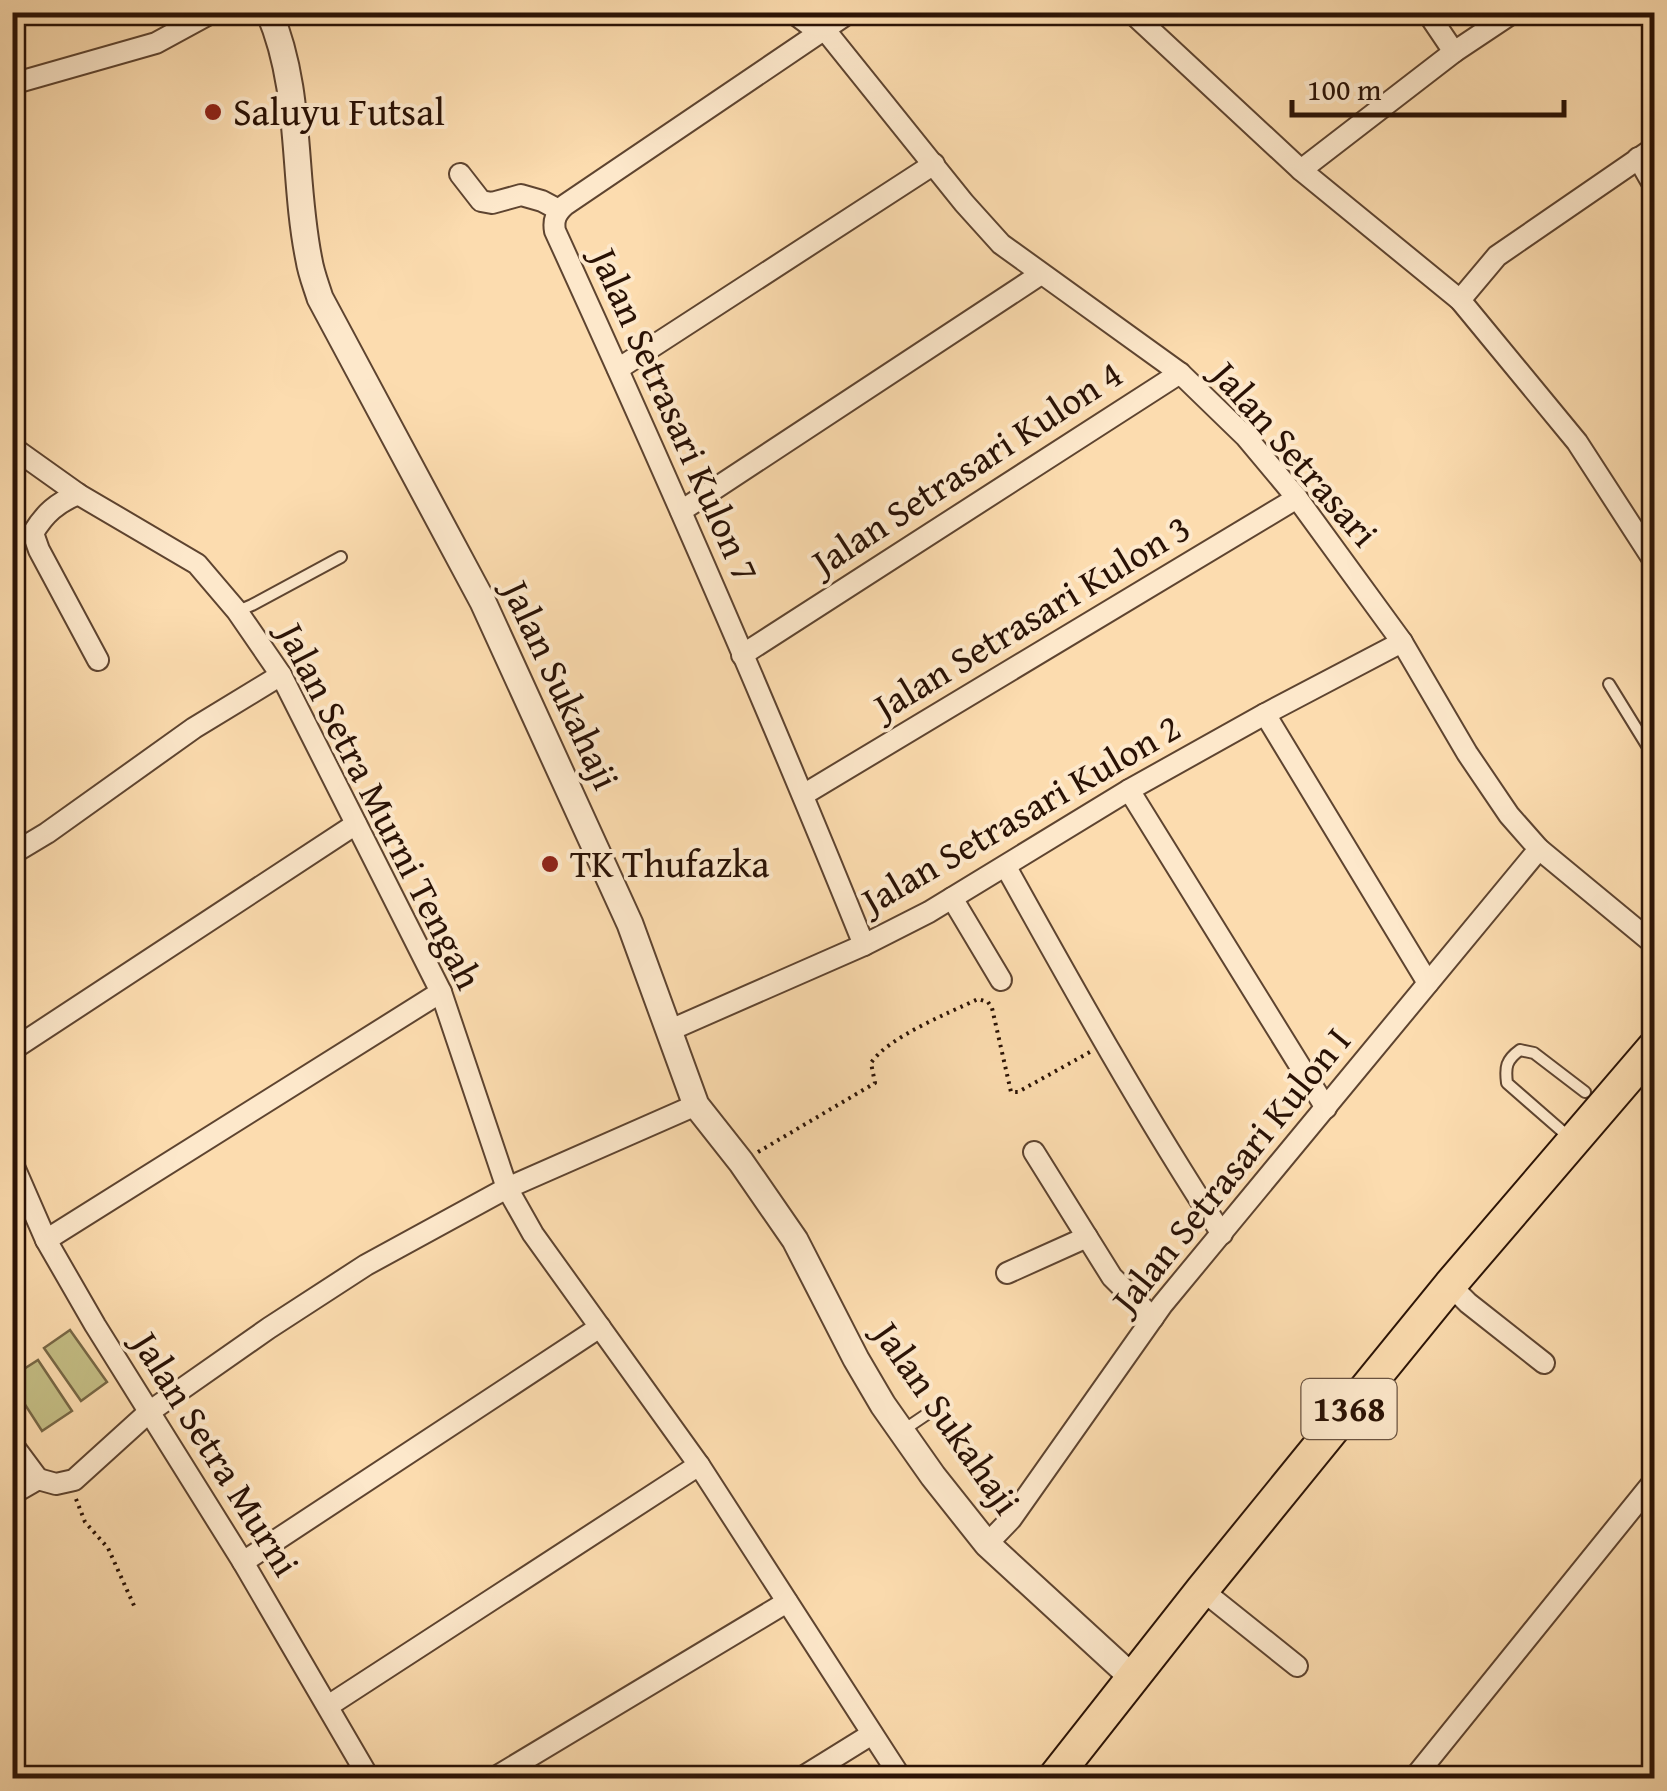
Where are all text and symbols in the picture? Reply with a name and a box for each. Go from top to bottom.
scale bar [1292,55,1564,117]
text: 100 m [1307,67,1382,111]
place label: Saluyu Futsal [233,83,445,139]
marker: Saluyu Futsal [202,101,224,123]
street label: Jalan Setrasari Kulon 7 [575,235,775,590]
street label: Jalan Setrasari [1196,345,1393,559]
street label: Jalan Setrasari Kulon 4 [797,346,1133,591]
street label: Jalan Setrasari Kulon 3 [859,499,1200,735]
street label: Jalan Sukahaji [487,567,635,798]
street label: Jalan Setra Murni Tengah [262,609,498,999]
street label: Jalan Setrasari Kulon 2 [847,699,1190,929]
place label: TK Thufazka [570,835,769,891]
marker: TK Thufazka [539,853,561,875]
street label: Jalan Setrasari Kulon I [1095,1014,1363,1327]
street label: Jalan Sukahaji [858,1306,1035,1526]
street label: Jalan Setra Murni [117,1317,315,1587]
road number: 1368 [1302,1379,1396,1439]

